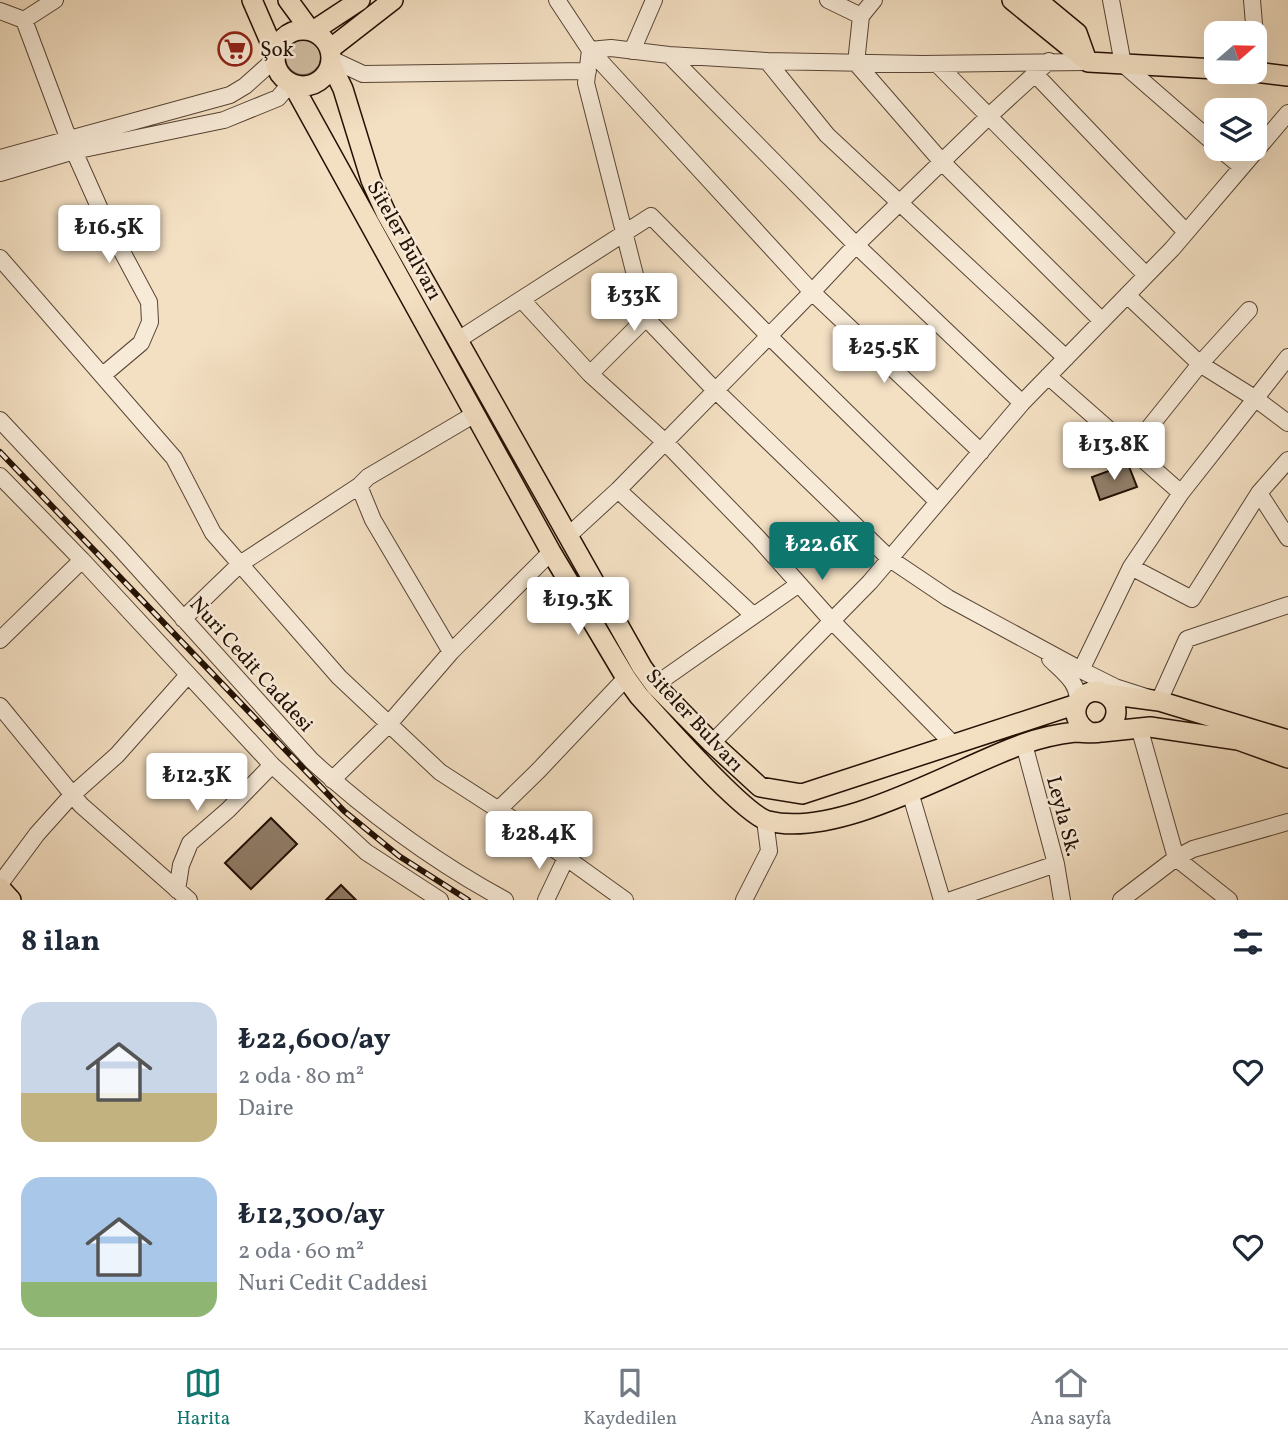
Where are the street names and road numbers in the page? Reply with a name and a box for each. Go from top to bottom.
street label: Siteler Bulvarı [359,176,448,306]
street label: Nuri Cedit Caddesi [182,591,320,739]
street label: Siteler Bulvarı [638,663,750,779]
street label: Leyla Sk. [1038,773,1087,860]

